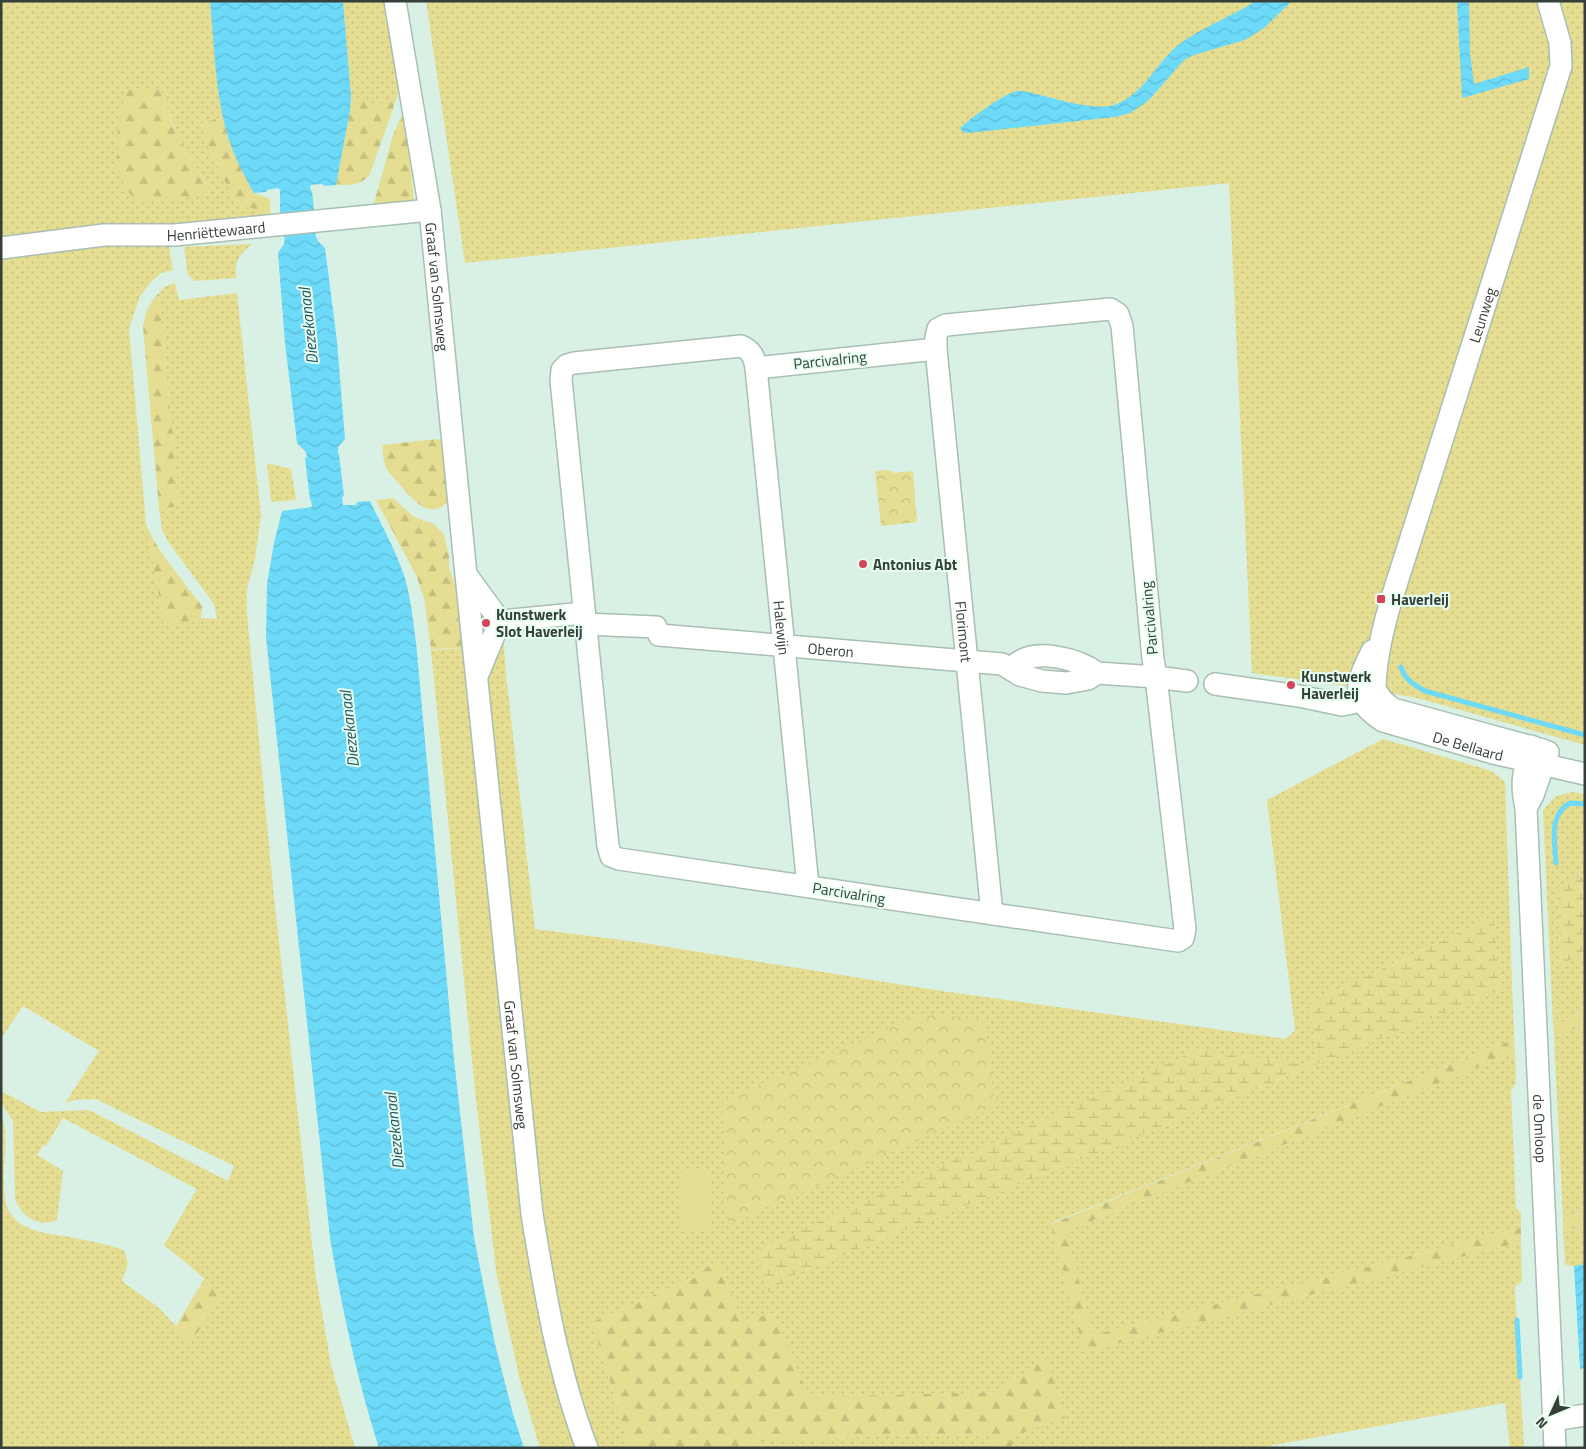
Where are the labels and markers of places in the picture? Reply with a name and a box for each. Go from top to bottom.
place label: Antonius Abt [873,553,958,576]
marker: Antonius Abt [857,558,869,570]
place label: Haverleij [1391,588,1449,611]
marker: Haverleij [1375,593,1387,605]
place label: Kunstwerk Slot Haverleij [496,603,583,643]
marker: Kunstwerk Slot Haverleij [480,617,492,629]
place label: Kunstwerk Haverleij [1301,665,1372,705]
marker: Kunstwerk Haverleij [1285,679,1297,691]

